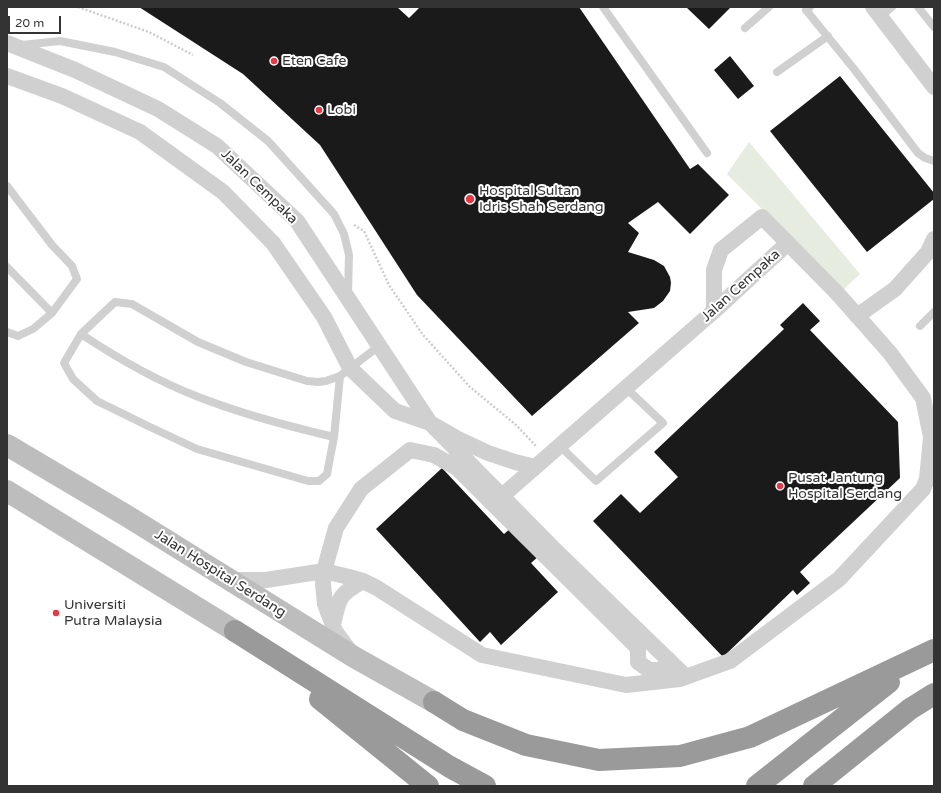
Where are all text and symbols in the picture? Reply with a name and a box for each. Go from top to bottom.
scale bar [10,8,63,34]
text: 20 m [15,16,44,30]
place label: Eten Cafe [282,53,346,69]
marker: Eten Cafe [269,56,279,66]
place label: Lobi [327,102,356,118]
marker: Lobi [314,105,324,115]
street label: Jalan Cempaka [217,146,301,228]
place label: Hospital Sultan Idris Shah Serdang [479,183,604,216]
marker: Hospital Sultan Idris Shah Serdang [464,193,476,205]
street label: Jalan Cempaka [698,246,784,326]
place label: Pusat Jantung Hospital Serdang [788,470,902,502]
marker: Pusat Jantung Hospital Serdang [775,481,785,491]
street label: Jalan Hospital Serdang [151,527,289,621]
place label: Universiti Putra Malaysia [64,597,162,630]
marker: Universiti Putra Malaysia [51,608,61,618]

